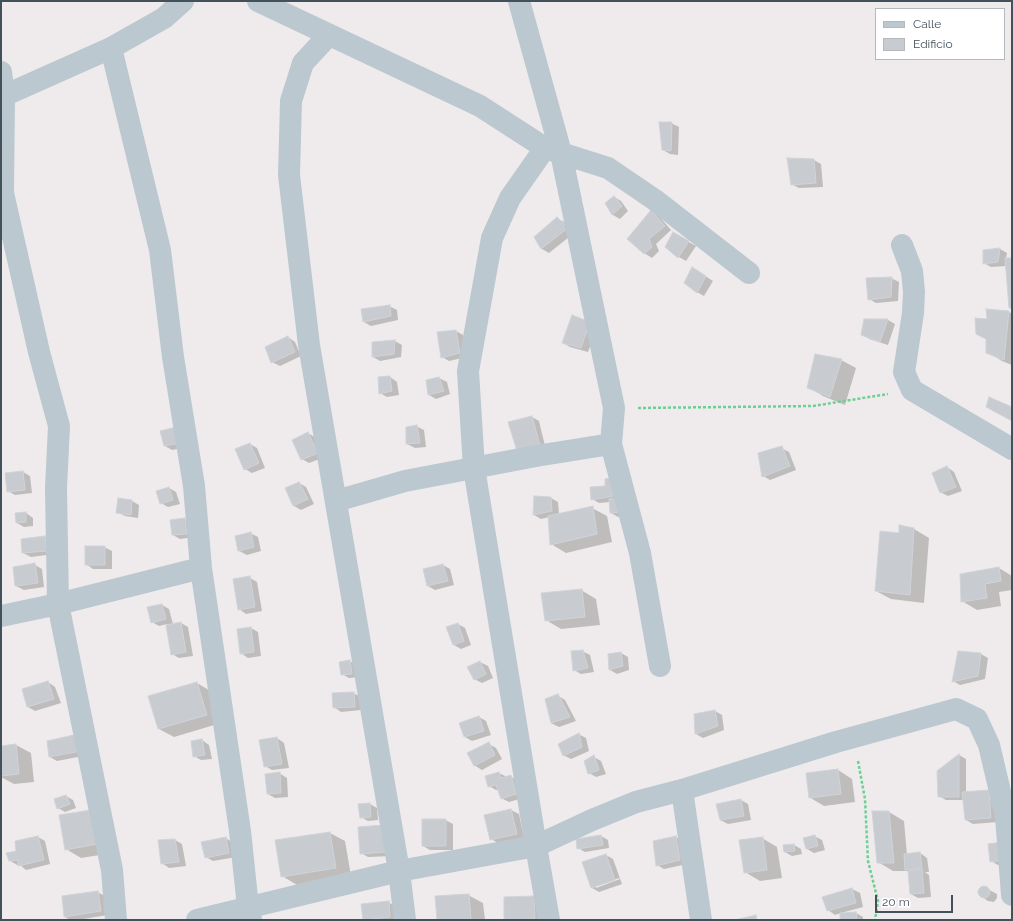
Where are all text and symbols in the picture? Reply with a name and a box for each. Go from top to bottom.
legend [875,8,1005,60]
text: Calle [913,17,941,31]
text: Edificio [913,37,953,51]
scale bar [877,887,955,913]
text: 20 m [882,895,910,909]

